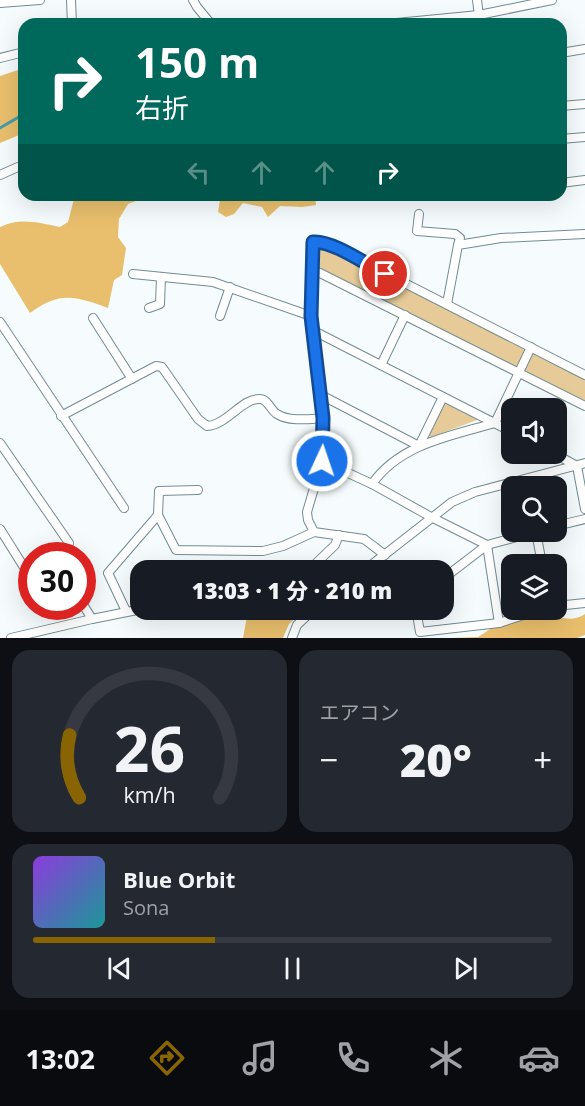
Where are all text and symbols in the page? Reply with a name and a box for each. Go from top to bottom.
text: 150 m [135,33,259,90]
icon: right [36,42,114,120]
text: 右折 [135,89,189,126]
icon: left [182,156,215,189]
icon: ahead [245,156,278,189]
icon: ahead [308,156,341,189]
icon: right [371,156,404,189]
pin [359,248,410,299]
icon: arrive [368,257,401,290]
map controls [501,398,567,620]
button: sound [501,398,567,464]
position arrow [290,429,354,493]
button: search [501,476,567,542]
speed limit sign: 30 [18,542,96,620]
button: layers [501,554,567,620]
text: 13:03 · 1 分 · 210 m [192,575,392,605]
text: エアコン [320,699,400,726]
text: 26 [114,705,185,790]
text: 20° [400,729,472,790]
text: − [320,737,338,782]
text: + [533,737,552,782]
text: km/h [123,780,175,809]
text: Blue Orbit [123,864,235,894]
text: Sona [123,894,169,921]
icon: previous [103,952,136,985]
icon: pause [276,952,309,985]
icon: next [449,952,482,985]
icon: directions [146,1037,188,1079]
icon: music [239,1037,281,1079]
icon: phone [332,1037,374,1079]
icon: climate [425,1037,467,1079]
icon: car [518,1037,560,1079]
text: 13:02 [25,1040,95,1077]

